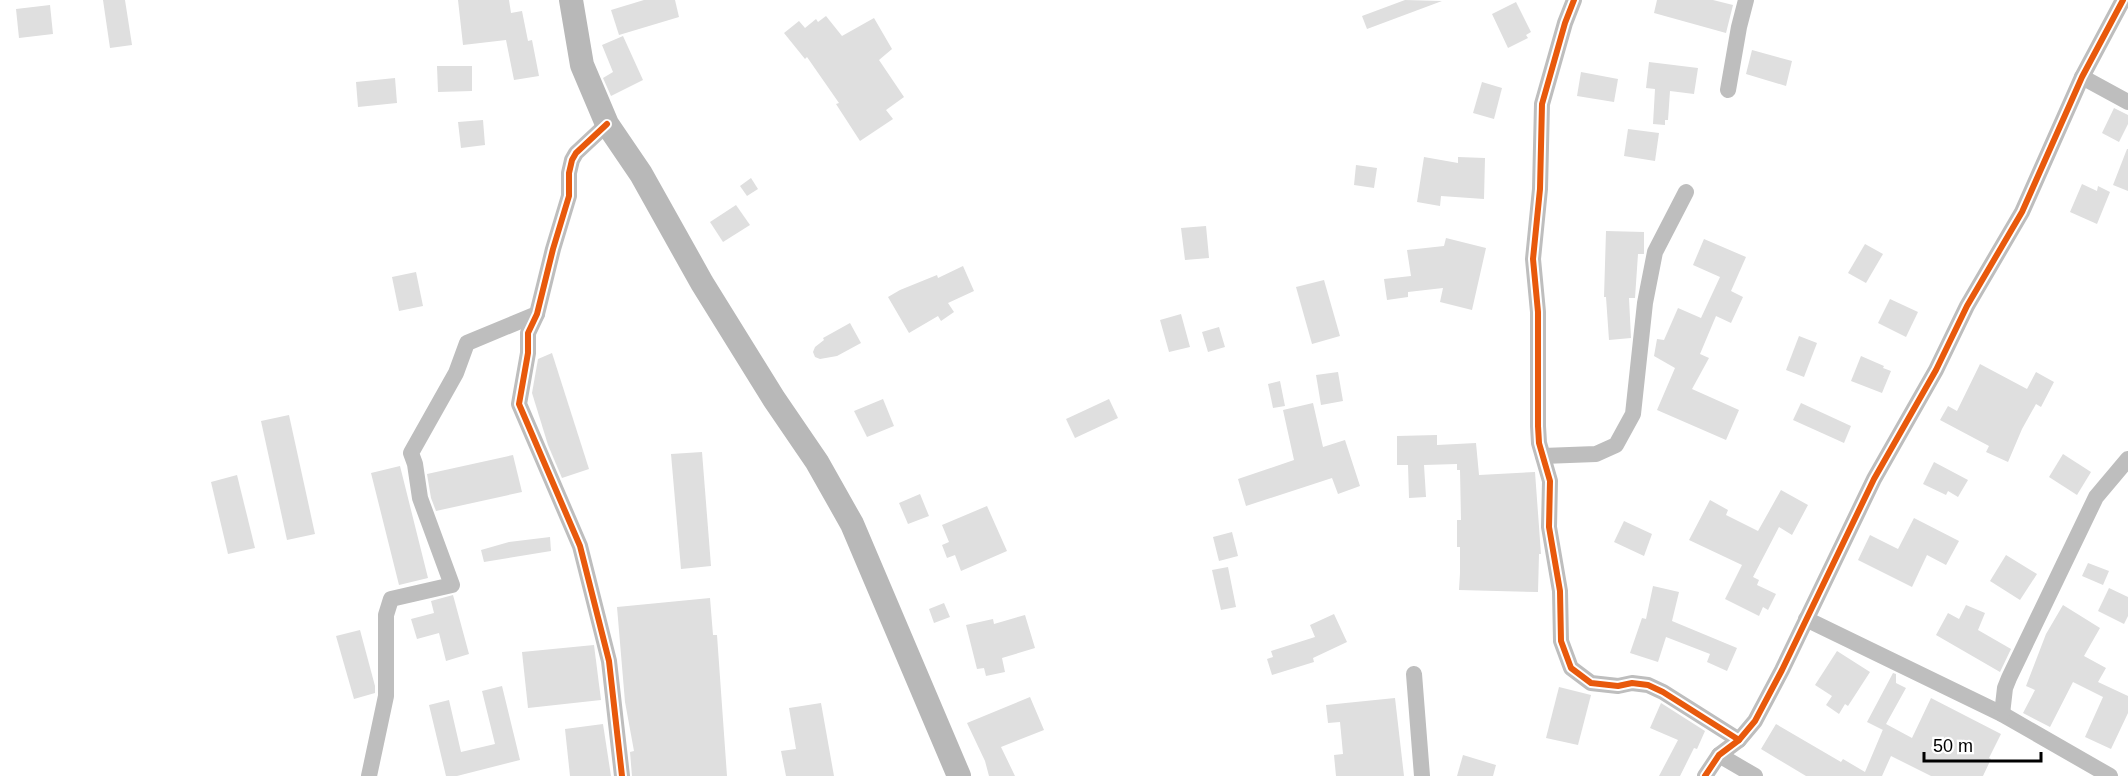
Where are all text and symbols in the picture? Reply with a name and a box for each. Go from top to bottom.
scale bar [1924,725,2041,763]
text: 50 m [1933,736,1973,756]

